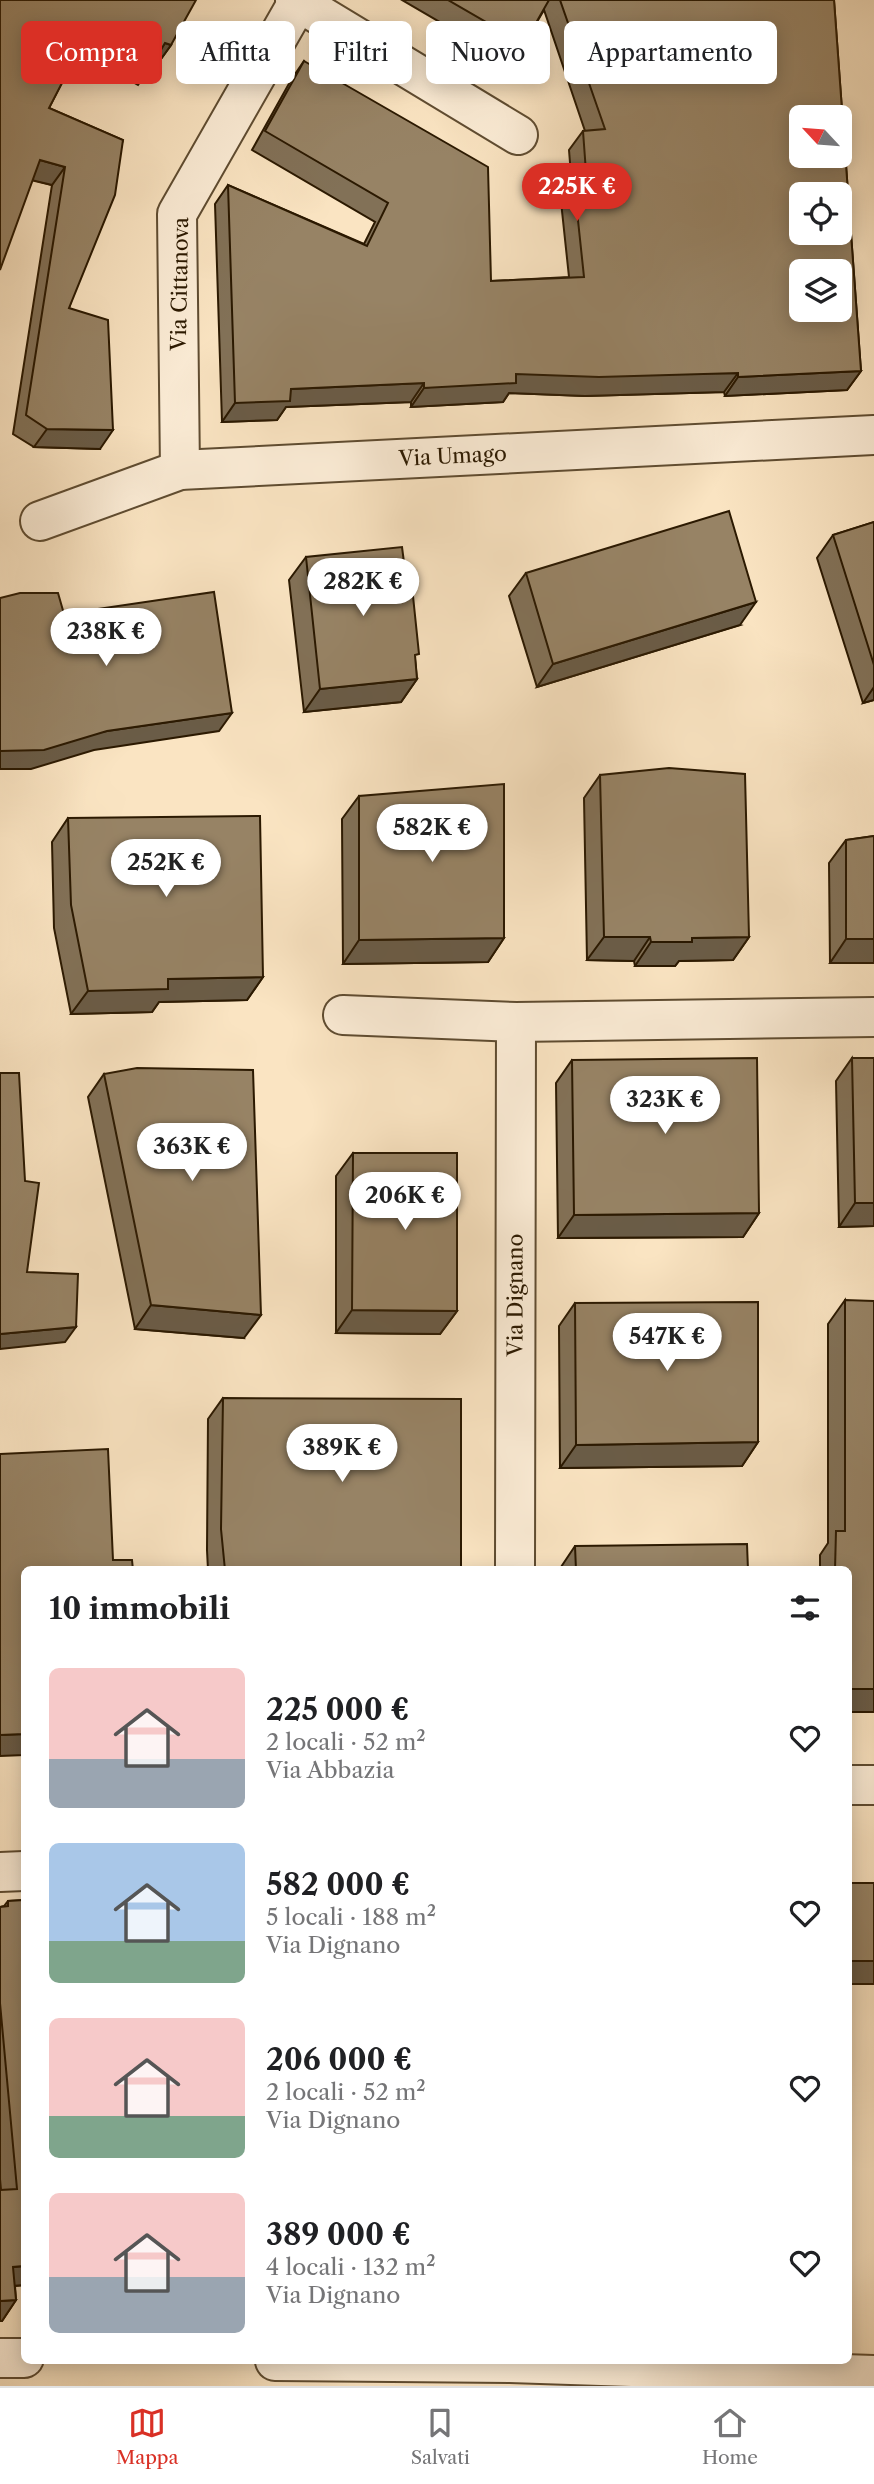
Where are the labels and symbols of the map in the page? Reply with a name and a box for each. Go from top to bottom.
north arrow [789,105,852,168]
pin: 225K € [520,164,634,223]
street label: Via Cittanova [166,216,193,352]
street label: Via Umago [397,441,507,471]
pin: 282K € [306,558,420,618]
pin: 238K € [49,608,163,668]
pin: 582K € [375,804,489,864]
pin: 252K € [109,839,223,899]
pin: 323K € [608,1076,722,1136]
pin: 363K € [135,1124,249,1183]
pin: 206K € [348,1172,462,1232]
street label: Via Dignano [502,1234,528,1357]
pin: 547K € [610,1314,724,1373]
pin: 389K € [285,1424,399,1484]

